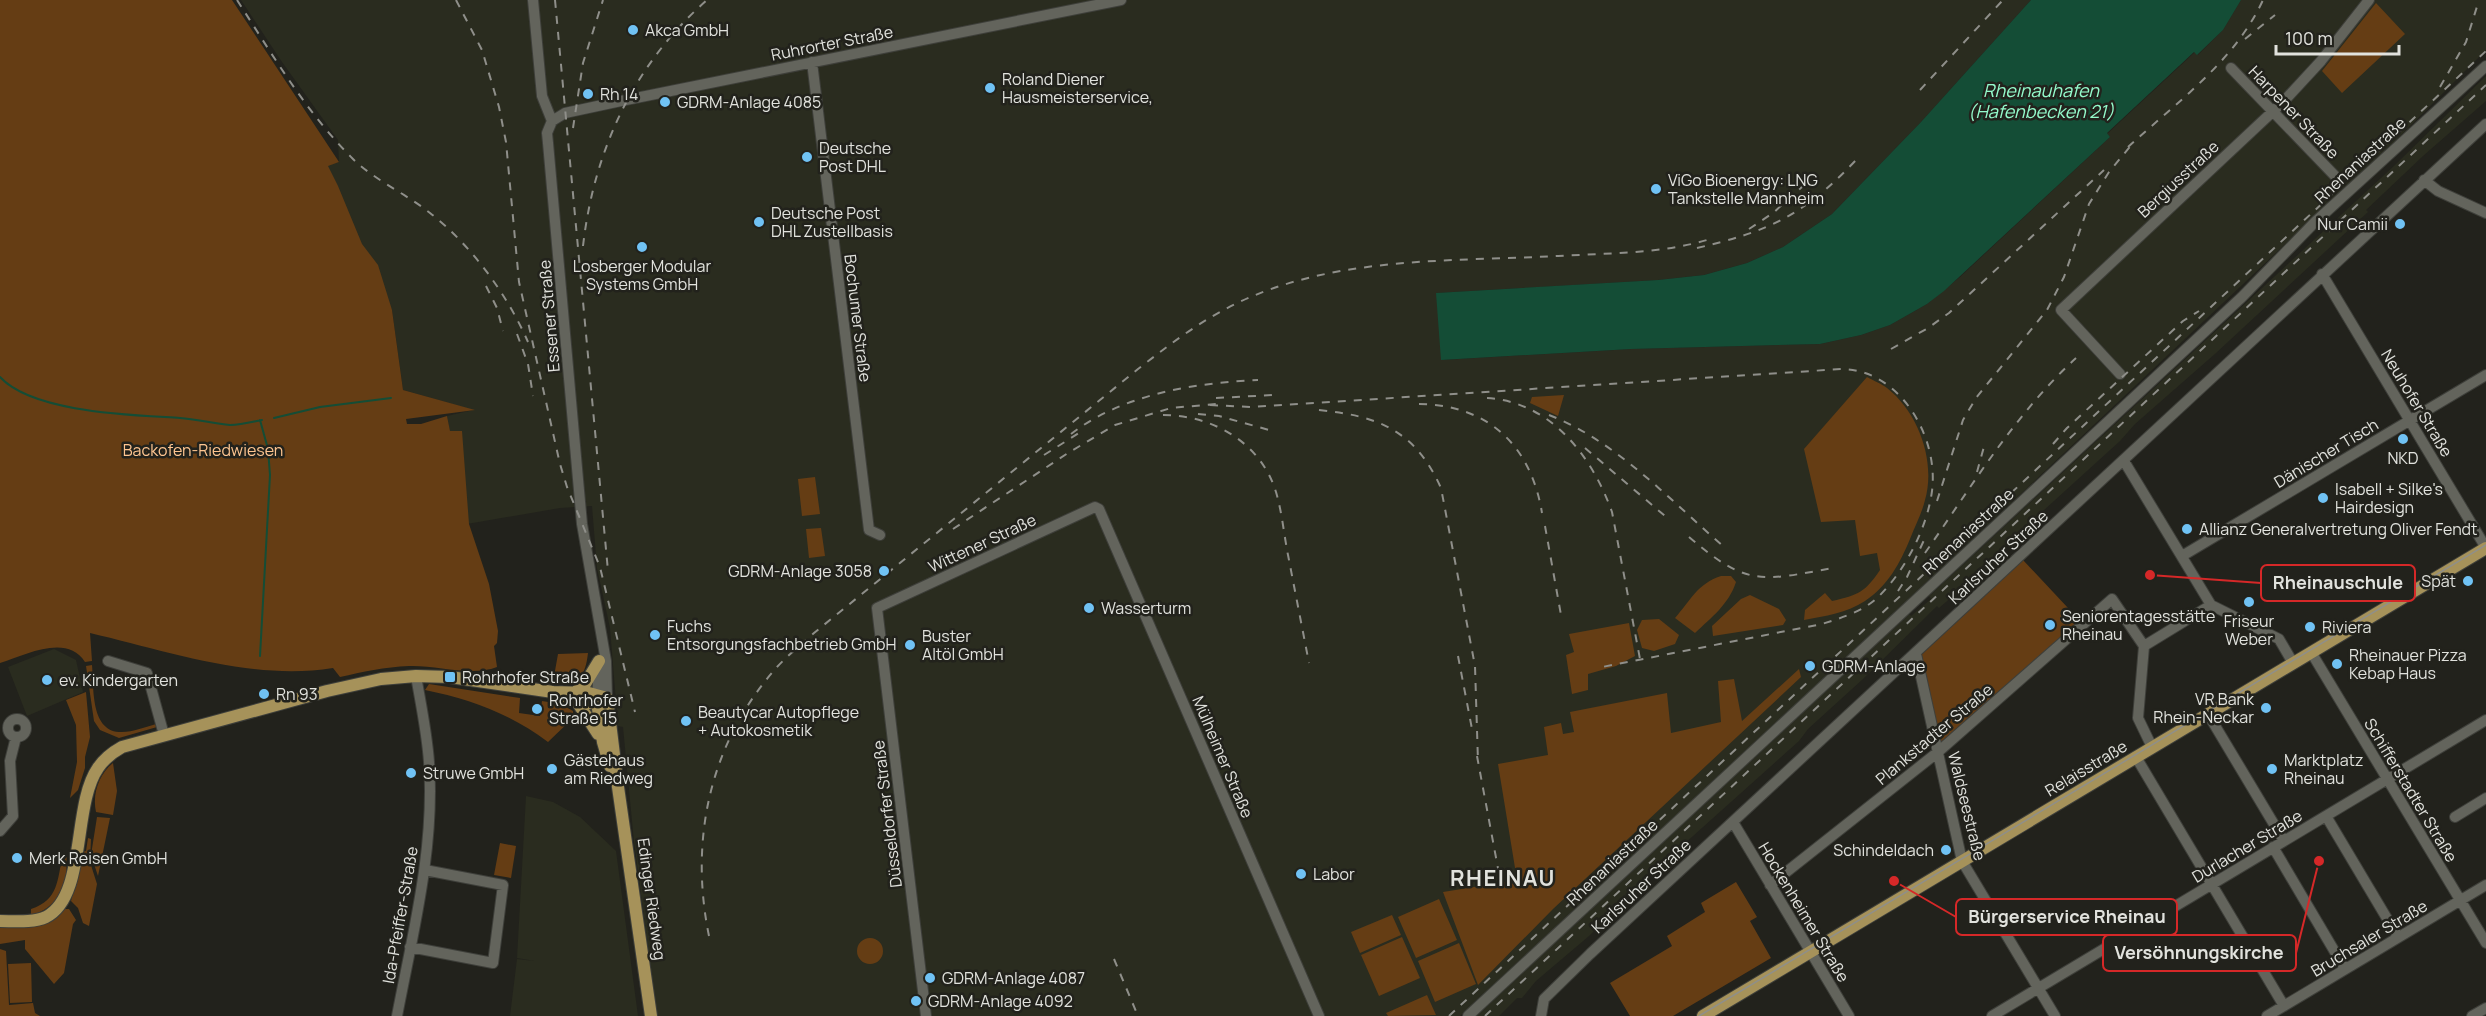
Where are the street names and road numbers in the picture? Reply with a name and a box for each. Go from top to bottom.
street label: Ruhrorter Straße [769,20,895,66]
street label: Harpener Straße [2244,61,2344,163]
street label: Rhenaniastraße [2310,112,2410,208]
street label: Bergiusstraße [2133,136,2223,222]
street label: Bochumer Straße [839,253,877,383]
street label: Essener Straße [533,259,565,373]
street label: Neuhofer Straße [2376,345,2458,461]
street label: Dänischer Tisch [2270,413,2382,493]
street label: Rhenaniastraße [1918,483,2018,579]
street label: Karlsruher Straße [1943,505,2053,609]
street label: Wittener Straße [924,508,1040,578]
street label: Plankstadter Straße [1871,678,1997,790]
street label: Mülheimer Straße [1187,693,1259,821]
street label: Schifferstadter Straße [2359,714,2463,866]
street label: Relaisstraße [2041,735,2131,801]
street label: Düsseldorfer Straße [867,739,907,889]
street label: Waldseestraße [1943,749,1991,863]
street label: Durlacher Straße [2188,804,2306,888]
street label: Rhenaniastraße [1562,814,1662,910]
street label: Karlsruher Straße [1586,834,1696,938]
street label: Edinger Riedweg [633,837,671,961]
street label: Hockenheimer Straße [1753,838,1855,986]
street label: Ida-Pfeiffer-Straße [377,845,423,985]
street label: Bruchsaler Straße [2307,894,2431,982]

